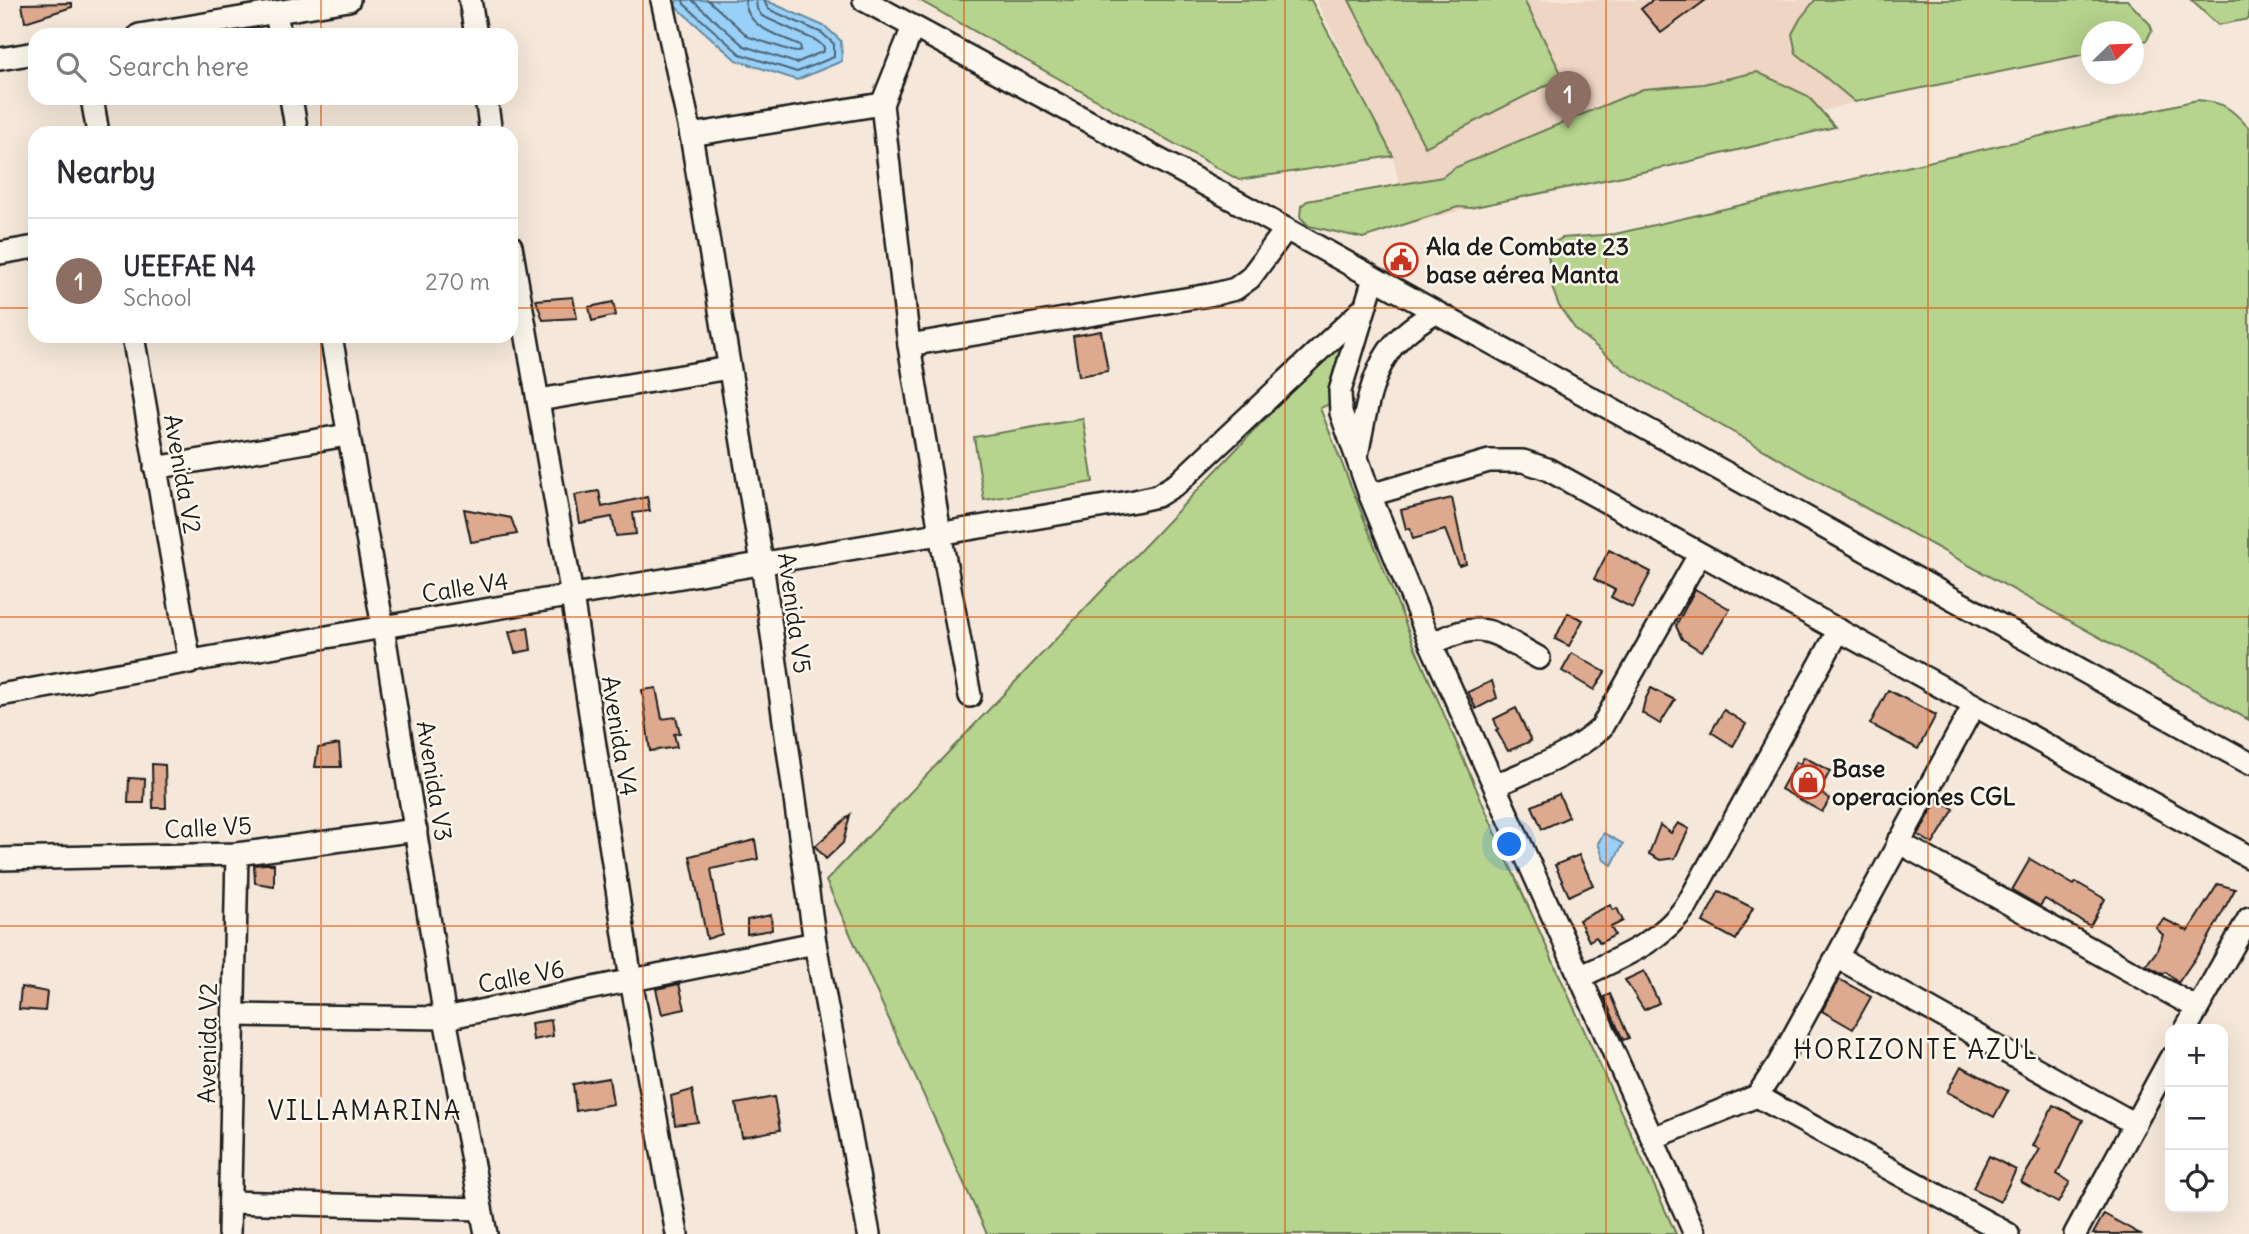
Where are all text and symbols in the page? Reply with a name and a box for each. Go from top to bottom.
north arrow [2081,21,2144,84]
search box [28,28,518,105]
icon: search [52,48,90,86]
text: Search here [108,50,249,83]
pin: 1 [1545,71,1591,129]
text: Nearby [56,153,156,191]
place label: Ala de Combate 23 base aérea Manta [1426,231,1629,289]
public building icon: Ala de Combate 23 base aérea Manta [1382,241,1420,279]
text: UEEFAE N4 [123,250,256,283]
text: 1 [74,267,84,296]
text: 270 m [425,267,490,296]
text: School [123,283,192,312]
street label: Avenida V2 [158,412,208,536]
street label: Avenida V5 [772,551,818,675]
street label: Calle V4 [420,565,510,609]
street label: Avenida V4 [596,674,644,798]
street label: Avenida V3 [411,719,459,843]
place label: Base operaciones CGL [1832,753,2015,811]
shop icon: Base operaciones CGL [1789,763,1827,801]
street label: Calle V5 [164,810,252,844]
your location [1492,827,1526,861]
street label: Calle V6 [475,953,567,999]
street label: Avenida V2 [191,982,223,1104]
map controls [2165,1024,2228,1213]
button: + [2165,1024,2228,1087]
district label: HORIZONTE AZUL [1793,1033,2039,1066]
button: − [2165,1087,2228,1150]
district label: VILLAMARINA [268,1094,462,1127]
button: locate [2165,1150,2228,1213]

